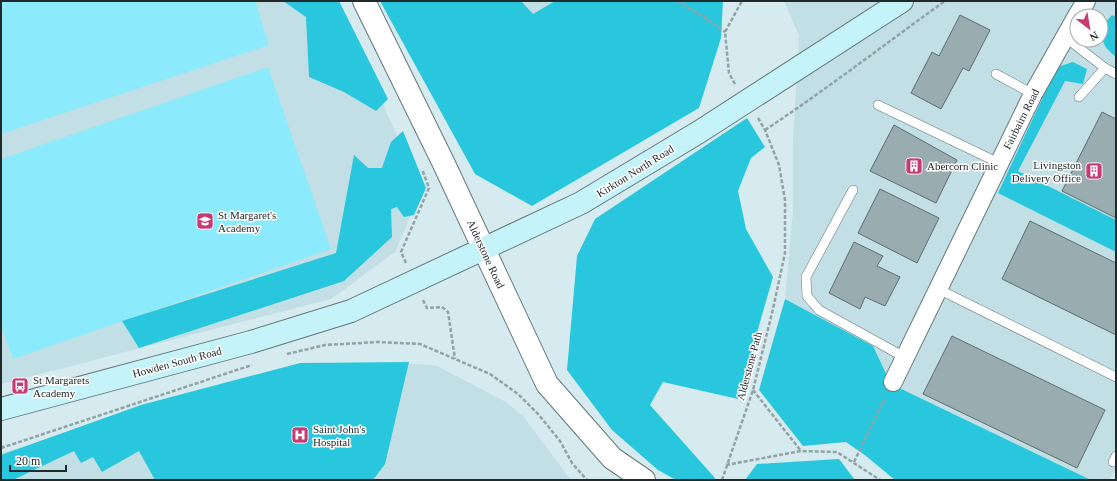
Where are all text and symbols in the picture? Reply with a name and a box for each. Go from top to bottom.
north arrow [1069,8,1109,48]
text: N [1088,29,1101,44]
street label: Fairbairn Road [1001,86,1042,151]
street label: Kirkton North Road [594,142,676,200]
building icon: Abercorn Clinic [904,156,924,176]
place label: Livingston Delivery Office [1012,159,1081,184]
place label: Abercorn Clinic [927,160,998,172]
building icon: Livingston Delivery Office [1084,161,1104,181]
place label: St Margaret's Academy [218,209,276,234]
school or university icon: St Margaret's Academy [195,211,215,231]
street label: Alderstone Road [465,218,507,291]
street label: Alderstone Path [734,330,764,402]
street label: Howden South Road [131,344,223,380]
place label: St Margarets Academy [33,374,89,399]
bus stop icon: St Margarets Academy [10,376,30,396]
place label: Saint John's Hospital [313,423,365,448]
hospital icon: Saint John's Hospital [290,425,310,445]
scale bar [10,447,66,473]
text: 20 m [16,454,41,468]

